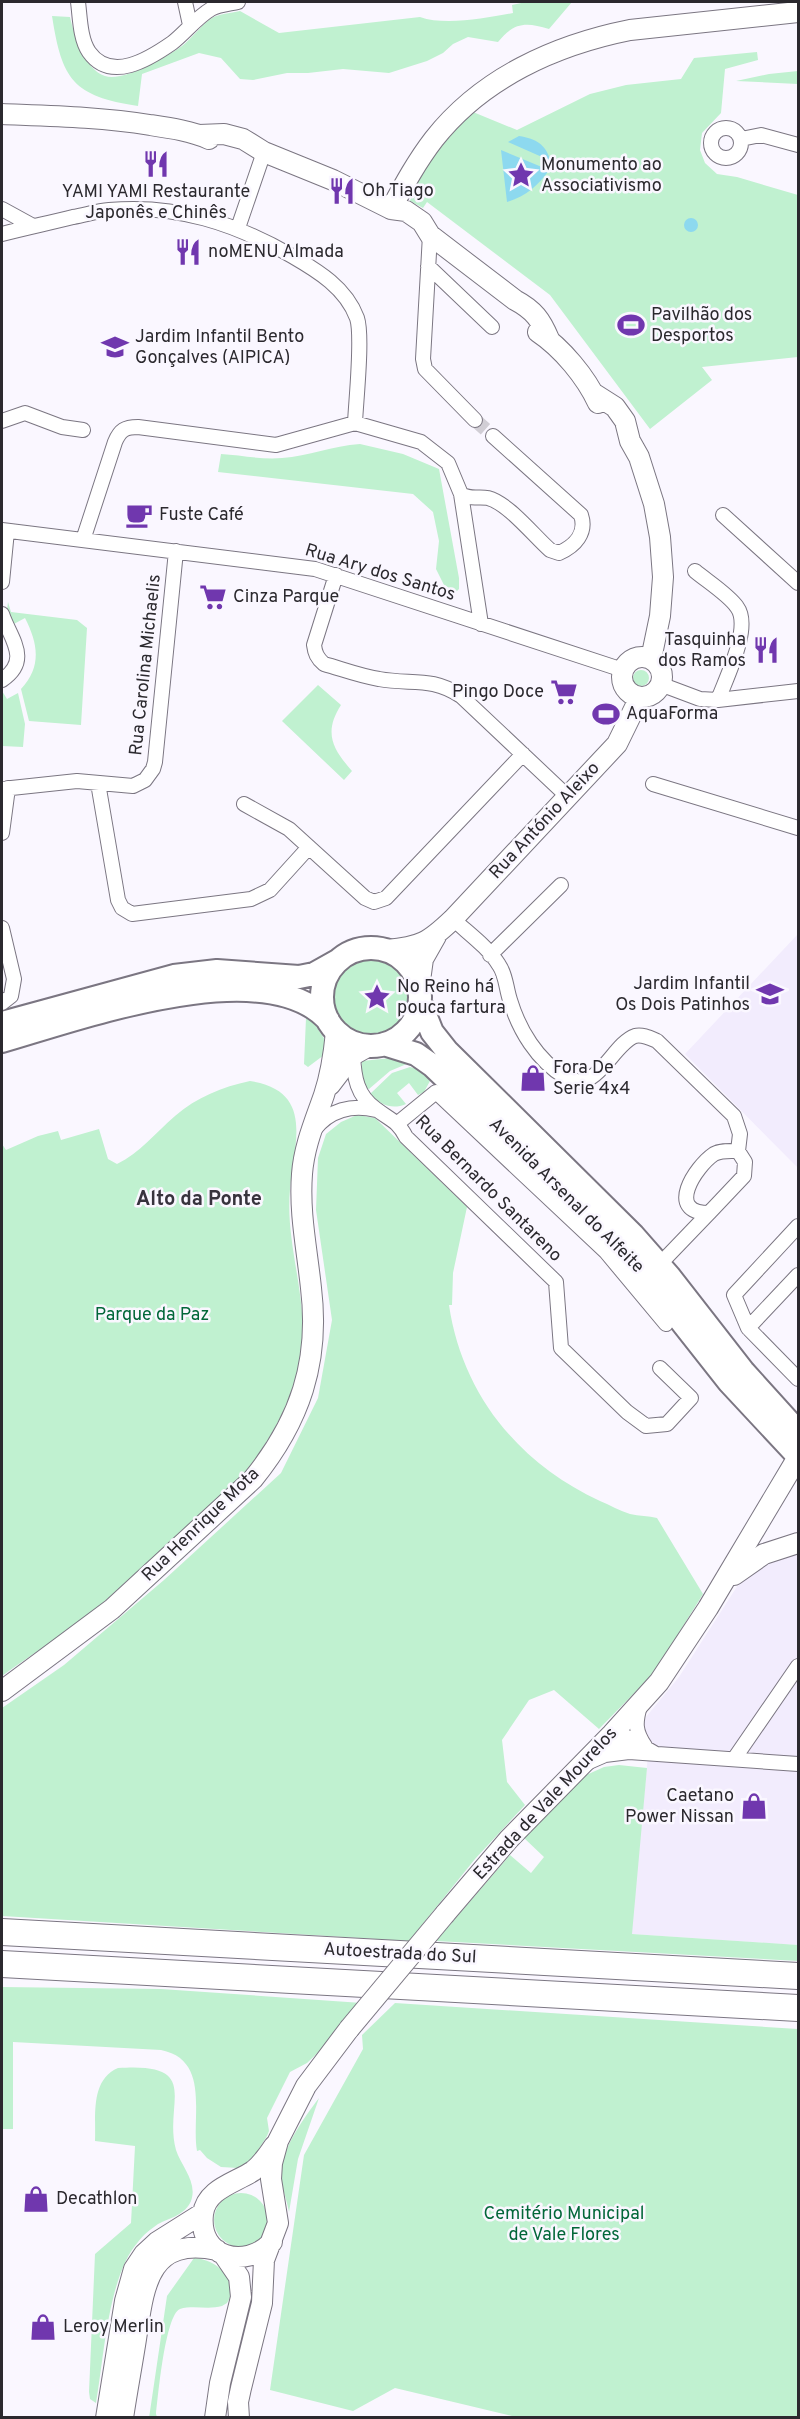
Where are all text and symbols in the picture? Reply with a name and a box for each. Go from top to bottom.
restaurant icon: YAMI YAMI Restaurante Japonês e Chinês [141,149,171,179]
place label: Monumento ao Associativismo [541,154,662,198]
place icon: Monumento ao Associativismo [506,160,536,190]
restaurant icon: Oh Tiago [327,176,357,206]
place label: Oh Tiago [362,180,434,203]
place label: YAMI YAMI Restaurante Japonês e Chinês [62,181,250,225]
restaurant icon: noMENU Almada [173,237,203,267]
place label: noMENU Almada [208,241,344,264]
place label: Pavilhão dos Desportos [651,304,752,348]
sports icon: Pavilhão dos Desportos [616,310,646,340]
place label: Jardim Infantil Bento Gonçalves (AIPICA) [135,326,304,370]
school or university icon: Jardim Infantil Bento Gonçalves (AIPICA) [100,332,130,362]
cafe icon: Fuste Café [124,500,154,530]
place label: Fuste Café [159,504,244,527]
street label: Rua Ary dos Santos [302,539,458,607]
street label: Rua Carolina Michaelis [125,573,167,757]
supermarket icon: Cinza Parque [198,582,228,612]
place label: Cinza Parque [233,586,339,609]
place label: Tasquinha dos Ramos [658,629,746,673]
restaurant icon: Tasquinha dos Ramos [751,635,781,665]
supermarket icon: Pingo Doce [549,677,579,707]
place label: Pingo Doce [452,681,544,704]
sports icon: AquaForma [591,699,621,729]
place label: AquaForma [626,703,718,726]
street label: Rua António Aleixo [485,758,605,884]
place label: Jardim Infantil Os Dois Patinhos [615,973,750,1017]
place label: No Reino há pouca fartura [397,976,506,1020]
school or university icon: Jardim Infantil Os Dois Patinhos [755,979,785,1009]
place icon: No Reino há pouca fartura [362,982,392,1012]
place label: Fora De Serie 4x4 [553,1057,630,1101]
shop icon: Fora De Serie 4x4 [518,1063,548,1093]
street label: Rua Bernardo Santareno [410,1111,566,1267]
street label: Avenida Arsenal do Alfeite [483,1113,649,1279]
district label: Alto da Ponte [136,1187,262,1213]
park label: Parque da Paz [95,1304,209,1327]
street label: Rua Henrique Mota [137,1463,265,1587]
street label: Estrada de Vale Mourelos [469,1723,623,1885]
place label: Caetano Power Nissan [625,1785,734,1829]
shop icon: Caetano Power Nissan [739,1791,769,1821]
street label: Autoestrada do Sul [323,1939,477,1969]
shop icon: Decathlon [21,2184,51,2214]
place label: Decathlon [56,2188,138,2211]
park label: Cemitério Municipal de Vale Flores [483,2203,645,2247]
shop icon: Leroy Merlin [28,2312,58,2342]
place label: Leroy Merlin [63,2316,164,2339]

